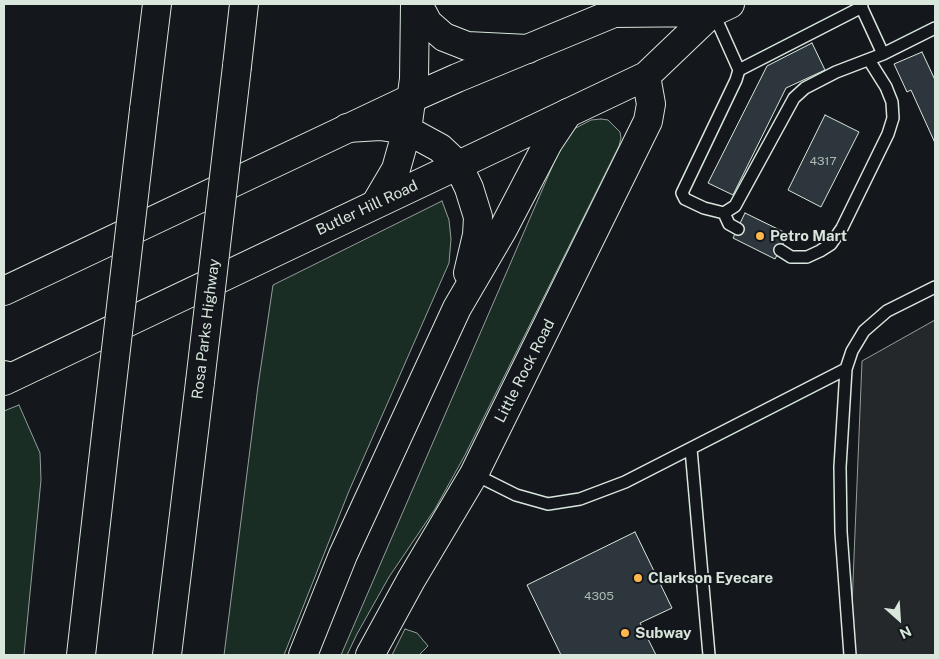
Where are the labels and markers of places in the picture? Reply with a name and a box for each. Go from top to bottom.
place label: Petro Mart [770,227,847,245]
marker: Petro Mart [754,230,766,242]
place label: Clarkson Eyecare [648,569,773,587]
marker: Clarkson Eyecare [632,572,644,584]
place label: Subway [635,624,691,642]
marker: Subway [619,627,631,639]

